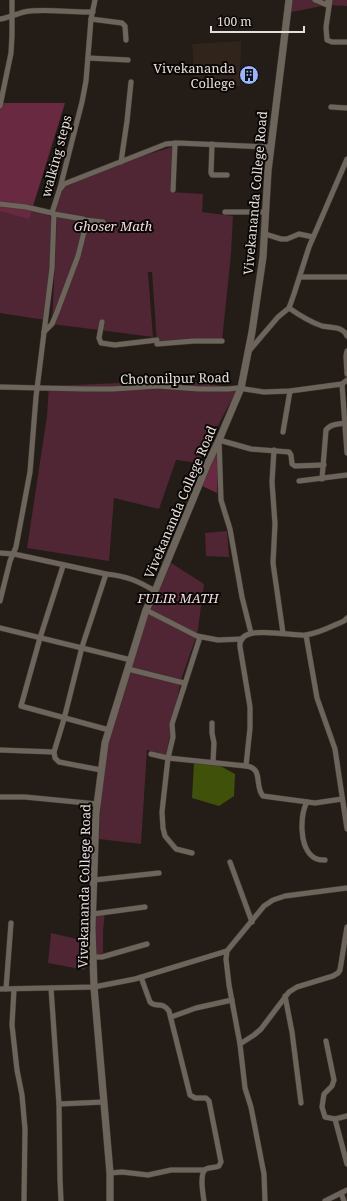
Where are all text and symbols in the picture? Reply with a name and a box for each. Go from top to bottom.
scale bar [211,8,304,34]
text: 100 m [217,13,252,30]
place label: Vivekananda College [153,59,235,92]
building icon: Vivekananda College [238,64,260,86]
street label: Vivekananda College Road [239,110,271,276]
street label: walking steps [36,113,76,199]
park label: Ghoser Math [74,217,153,235]
street label: Chotonilpur Road [120,368,230,388]
street label: Vivekananda College Road [140,423,220,581]
park label: FULIR MATH [137,589,220,607]
street label: Vivekananda College Road [74,804,94,968]

